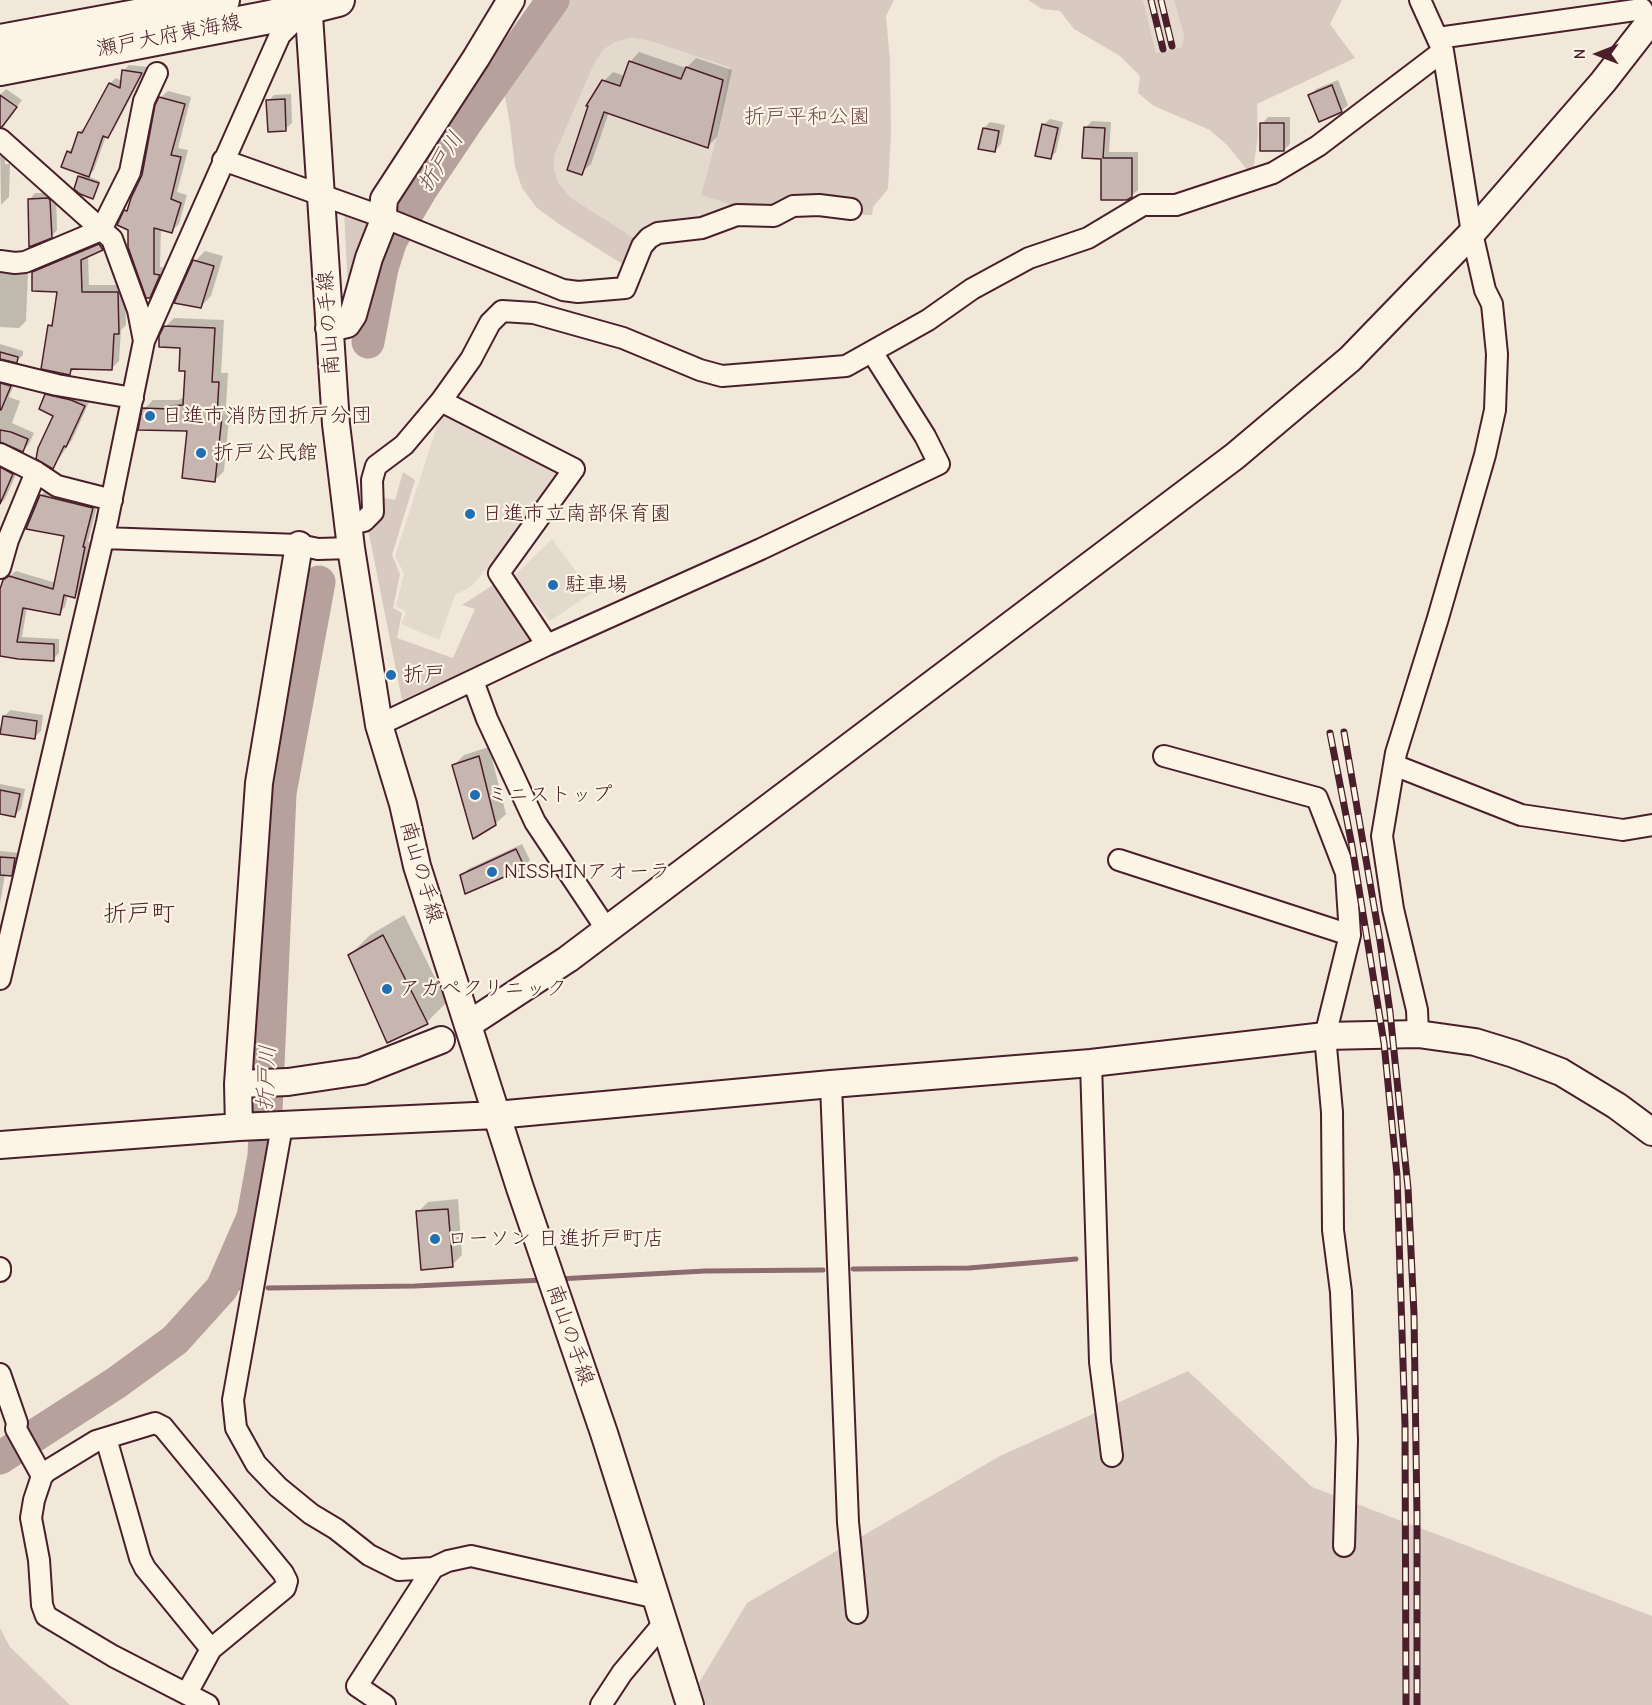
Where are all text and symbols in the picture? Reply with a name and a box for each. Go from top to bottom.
street label: 瀬戸大府東海線 [94,10,244,62]
north arrow [1568,24,1628,84]
text: N [1571,49,1589,59]
park label: 折戸平和公園 [744,104,870,130]
water label: 折戸川 [412,127,470,197]
street label: 南山の手線 [313,270,345,376]
place label: 日進市消防団折戸分団 [162,403,372,429]
marker: 日進市消防団折戸分団 [143,409,157,423]
place label: 折戸公民館 [213,440,318,466]
marker: 折戸公民館 [194,446,208,460]
place label: 日進市立南部保育園 [482,501,671,527]
marker: 日進市立南部保育園 [463,507,477,521]
place label: 駐車場 [565,572,628,598]
marker: 駐車場 [546,578,560,592]
place label: 折戸 [403,662,445,688]
marker: 折戸 [384,668,398,682]
place label: ミニストップ [487,782,613,808]
marker: ミニストップ [468,788,482,802]
street label: 南山の手線 [394,818,448,926]
place label: NISSHINアオーラ [504,859,670,885]
marker: NISSHINアオーラ [485,865,499,879]
district label: 折戸町 [103,900,175,928]
place label: アガぺクリニック [399,976,567,1002]
marker: アガぺクリニック [380,982,394,996]
water label: 折戸川 [252,1044,282,1112]
place label: ローソン 日進折戸町店 [447,1226,664,1252]
marker: ローソン 日進折戸町店 [428,1232,442,1246]
street label: 南山の手線 [541,1281,599,1389]

